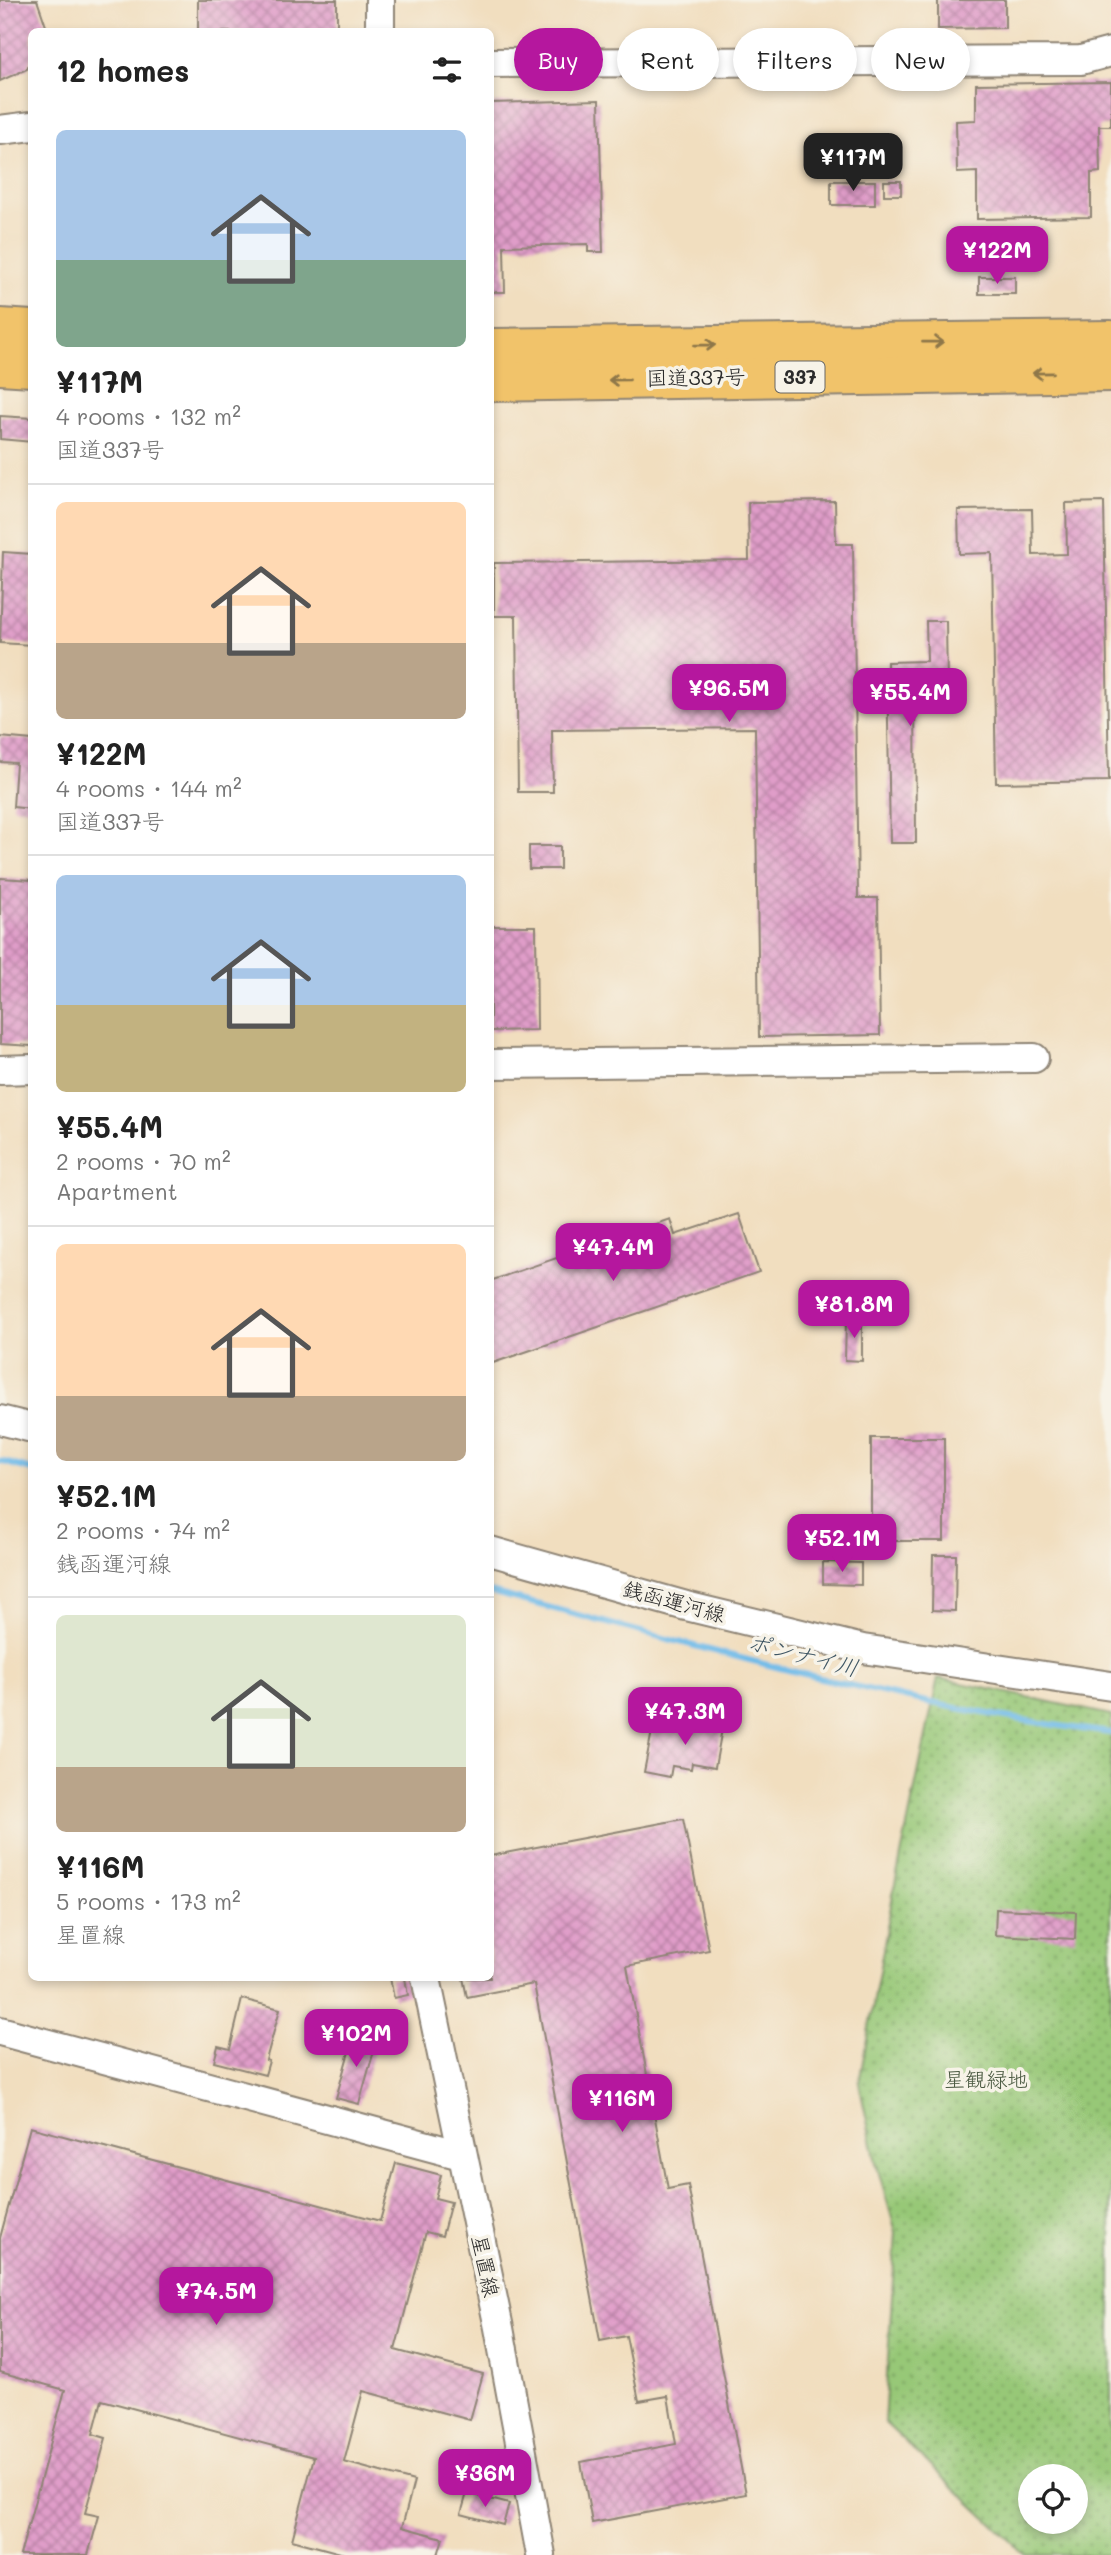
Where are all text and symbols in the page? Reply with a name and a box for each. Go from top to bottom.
chip: Buy [514,28,603,91]
chip: Rent [617,28,719,91]
chip: Filters [733,28,857,91]
chip: New [871,28,970,91]
text: 12 homes [56,50,189,90]
icon: filters [428,51,466,89]
pin: ¥117M [804,134,902,193]
text: ¥117M [820,141,886,171]
icon: home [198,176,324,302]
pin: ¥122M [948,226,1046,286]
text: ¥122M [962,234,1032,264]
one-way arrow [921,335,944,349]
one-way arrow [693,338,716,352]
text: ¥117M [56,361,143,401]
street label: 国道337号 [646,362,746,391]
road number: 337 [776,362,824,392]
one-way arrow [1032,366,1055,380]
one-way arrow [608,373,631,386]
text: 4 rooms · 132 m² [56,401,241,431]
text: 国道337号 [56,434,165,464]
icon: home [198,548,324,674]
pin: ¥96.5M [672,664,786,724]
pin: ¥55.4M [853,668,967,728]
text: ¥96.5M [688,672,770,702]
text: ¥55.4M [869,676,951,706]
text: ¥122M [56,733,147,773]
text: 4 rooms · 144 m² [56,773,242,803]
text: 国道337号 [56,806,165,836]
icon: home [198,921,324,1047]
text: ¥55.4M [56,1106,163,1146]
text: 2 rooms · 70 m² [56,1146,231,1176]
text: Apartment [56,1176,178,1206]
pin: ¥47.4M [556,1224,670,1283]
text: ¥47.4M [572,1231,654,1261]
pin: ¥81.8M [797,1280,911,1340]
text: ¥81.8M [814,1288,894,1318]
icon: home [198,1290,324,1416]
text: ¥52.1M [56,1475,157,1515]
pin: ¥52.1M [785,1514,899,1574]
text: 2 rooms · 74 m² [56,1515,230,1545]
text: ¥52.1M [803,1522,881,1552]
text: 銭函運河線 [56,1548,171,1578]
street label: 銭函運河線 [620,1574,729,1627]
water label: ポンナイ川 [745,1626,862,1682]
icon: home [198,1661,324,1787]
pin: ¥47.3M [628,1688,742,1747]
text: ¥47.3M [644,1695,726,1725]
text: ¥116M [56,1846,145,1886]
text: 5 rooms · 173 m² [56,1886,241,1916]
text: 星置線 [56,1919,125,1949]
pin: ¥102M [307,2010,405,2069]
text: ¥102M [320,2017,392,2047]
park label: 星観緑地 [944,2065,1028,2092]
pin: ¥116M [573,2074,671,2134]
text: ¥116M [588,2082,656,2112]
street label: 星置線 [467,2232,506,2299]
pin: ¥74.5M [159,2268,273,2327]
text: ¥74.5M [175,2275,257,2305]
pin: ¥36M [444,2450,526,2509]
text: ¥36M [454,2457,516,2487]
map controls [1018,2464,1088,2534]
button: locate [1018,2464,1088,2534]

